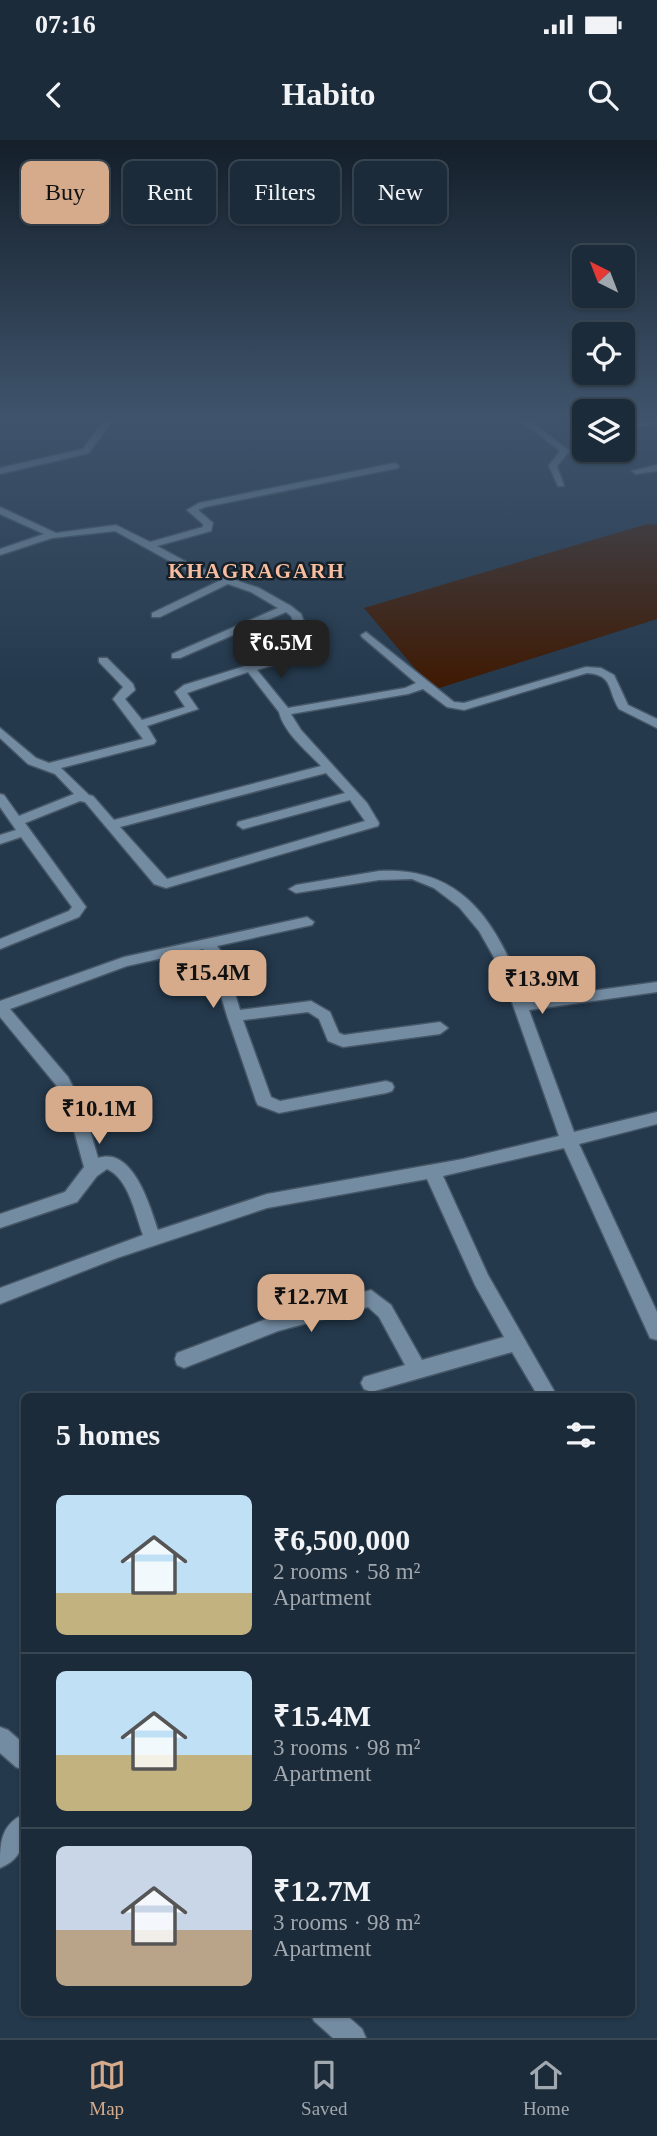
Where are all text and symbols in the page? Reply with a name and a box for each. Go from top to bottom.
text: 07:16 [35,10,96,39]
icon: back [35,76,73,114]
text: Habito [281,76,376,112]
icon: search [584,76,622,114]
chip: Buy [21,161,109,224]
chip: Rent [123,161,216,224]
chip: Filters [230,161,340,224]
chip: New [354,161,447,224]
north arrow [572,245,635,308]
map controls [572,245,635,462]
button: locate [572,322,635,385]
button: layers [572,399,635,462]
district label: KHAGRAGARH [168,559,346,583]
pin: ₹6.5M [232,620,330,680]
text: ₹6.5M [249,630,313,655]
pin: ₹15.4M [156,950,270,1010]
pin: ₹13.9M [485,956,599,1016]
text: ₹15.4M [175,960,251,985]
text: ₹13.9M [504,966,580,991]
pin: ₹10.1M [42,1086,156,1146]
text: ₹10.1M [61,1096,137,1121]
pin: ₹12.7M [254,1274,368,1334]
text: ₹12.7M [273,1284,349,1309]
icon: filters [562,1416,600,1454]
text: 5 homes [56,1418,160,1451]
icon: home [112,1523,196,1607]
text: ₹6,500,000 [273,1523,410,1556]
text: 2 rooms · 58 m² [273,1559,420,1584]
text: Apartment [273,1585,371,1610]
icon: home [112,1699,196,1783]
text: ₹15.4M [273,1699,371,1732]
text: 3 rooms · 98 m² [273,1735,420,1760]
text: Apartment [273,1761,371,1786]
icon: home [112,1874,196,1958]
text: ₹12.7M [273,1874,371,1907]
text: 3 rooms · 98 m² [273,1910,420,1935]
text: Apartment [273,1936,371,1961]
tab: Map [88,2056,126,2120]
tab: Saved [301,2056,348,2120]
tab: Home [523,2056,569,2120]

